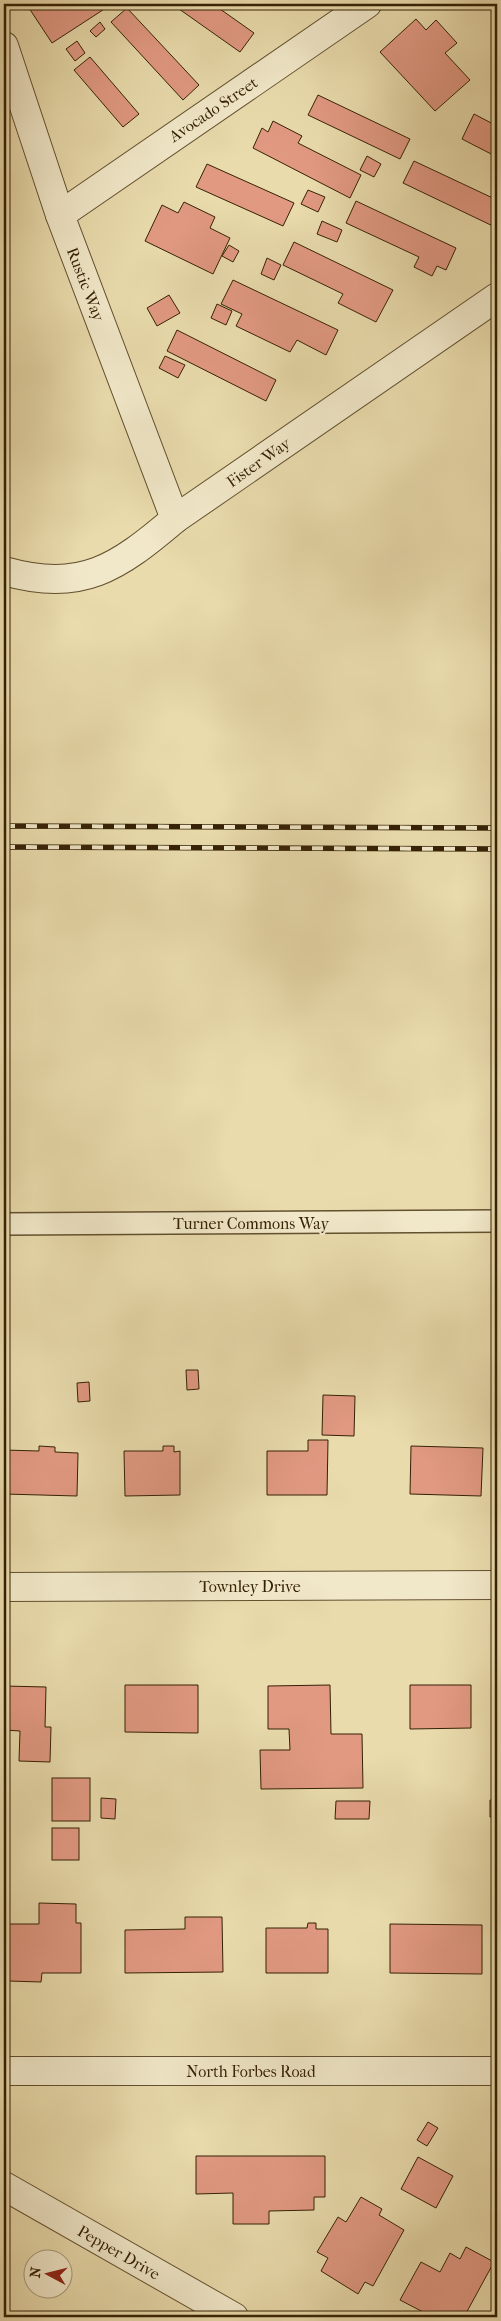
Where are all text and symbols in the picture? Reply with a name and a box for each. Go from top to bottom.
street label: Avocado Street [165,73,261,147]
street label: Rustic Way [63,245,108,324]
street label: Fister Way [223,433,294,491]
street label: Turner Commons Way [173,1214,329,1233]
street label: Townley Drive [199,1577,301,1596]
street label: North Forbes Road [186,2062,316,2081]
street label: Pepper Drive [74,2221,163,2284]
north arrow [22,2248,72,2298]
text: N [27,2266,45,2279]

